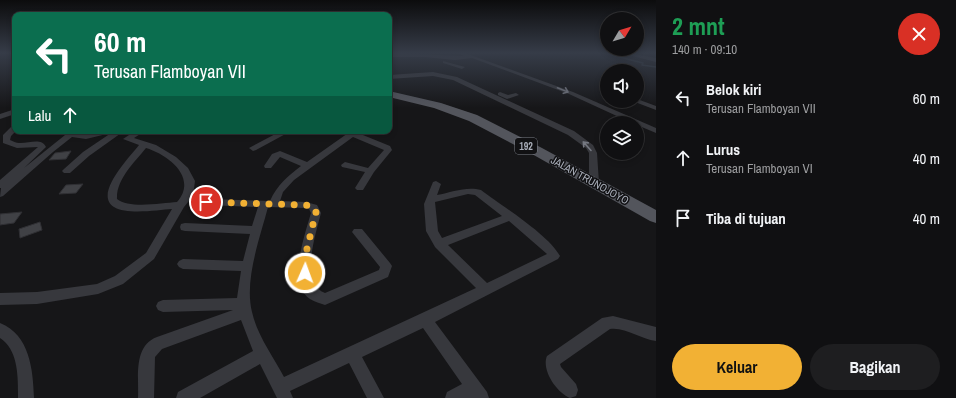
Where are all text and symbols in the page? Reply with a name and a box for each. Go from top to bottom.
text: 2 mnt [672,10,725,42]
north arrow [600,12,644,56]
map controls [600,12,644,160]
button: close [898,13,940,55]
text: 60 m [94,23,146,61]
icon: left [28,28,80,80]
text: 140 m · 09:10 [672,41,737,58]
text: Terusan Flamboyan VII [94,59,246,84]
button: sound [600,64,644,108]
text: Belok kiri [706,79,761,100]
one-way arrow [557,87,569,95]
icon: left [672,87,694,109]
text: 60 m [913,88,940,109]
text: Terusan Flamboyan VII [706,100,816,117]
icon: ahead [59,104,81,126]
text: Lalu [28,105,51,126]
button: layers [600,116,644,160]
road number: 192 [515,138,537,154]
text: Lurus [706,139,740,160]
one-way arrow [582,141,592,151]
icon: ahead [672,147,694,169]
text: 40 m [913,148,940,169]
street label: JALAN TRUNOJOYO [549,153,631,207]
text: Terusan Flamboyan VI [706,160,813,177]
pin [189,185,223,219]
icon: arrive [195,191,217,213]
icon: arrive [672,207,694,229]
text: Tiba di tujuan [706,208,786,229]
text: 40 m [913,208,940,229]
position arrow [284,252,326,294]
button: Keluar [672,344,802,390]
button: Bagikan [810,344,940,390]

